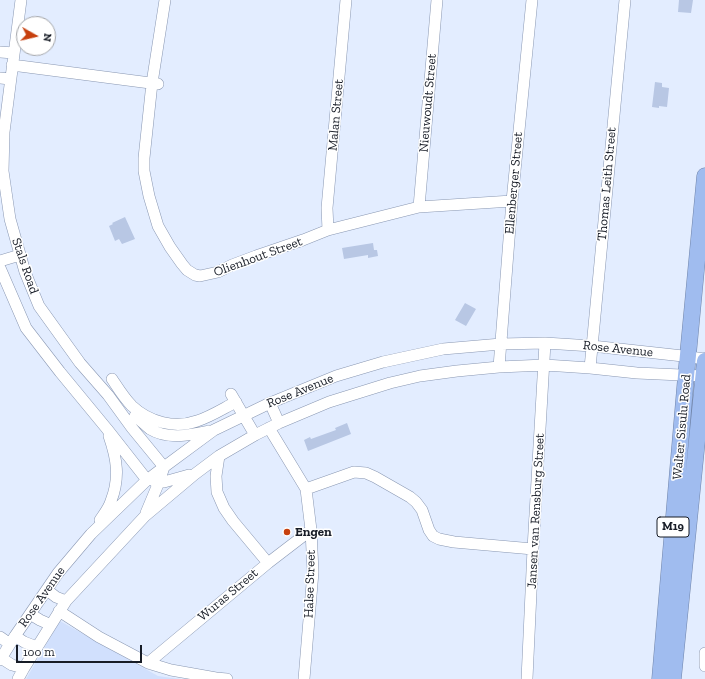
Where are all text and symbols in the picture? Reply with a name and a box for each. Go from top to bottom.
north arrow [16,16,56,56]
text: N [40,33,54,43]
street label: Nieuwoudt Street [416,53,440,153]
street label: Malan Street [325,78,347,152]
street label: Thomas Leith Street [594,126,620,242]
street label: Ellenberger Street [502,131,526,235]
street label: Olienhout Street [212,234,304,280]
street label: Stals Road [8,236,42,296]
street label: Rose Avenue [582,338,654,360]
street label: Rose Avenue [264,371,336,411]
street label: Walter Sisulu Road [670,374,694,480]
street label: Jansen van Rensburg Street [524,433,548,589]
road number: M19 [657,517,689,537]
place label: Engen [295,524,332,540]
marker: Engen [282,527,292,537]
street label: Halse Street [301,550,319,618]
street label: Rose Avenue [15,564,69,630]
street label: Wuras Street [195,565,261,625]
scale bar [18,637,144,663]
text: 100 m [23,645,55,659]

